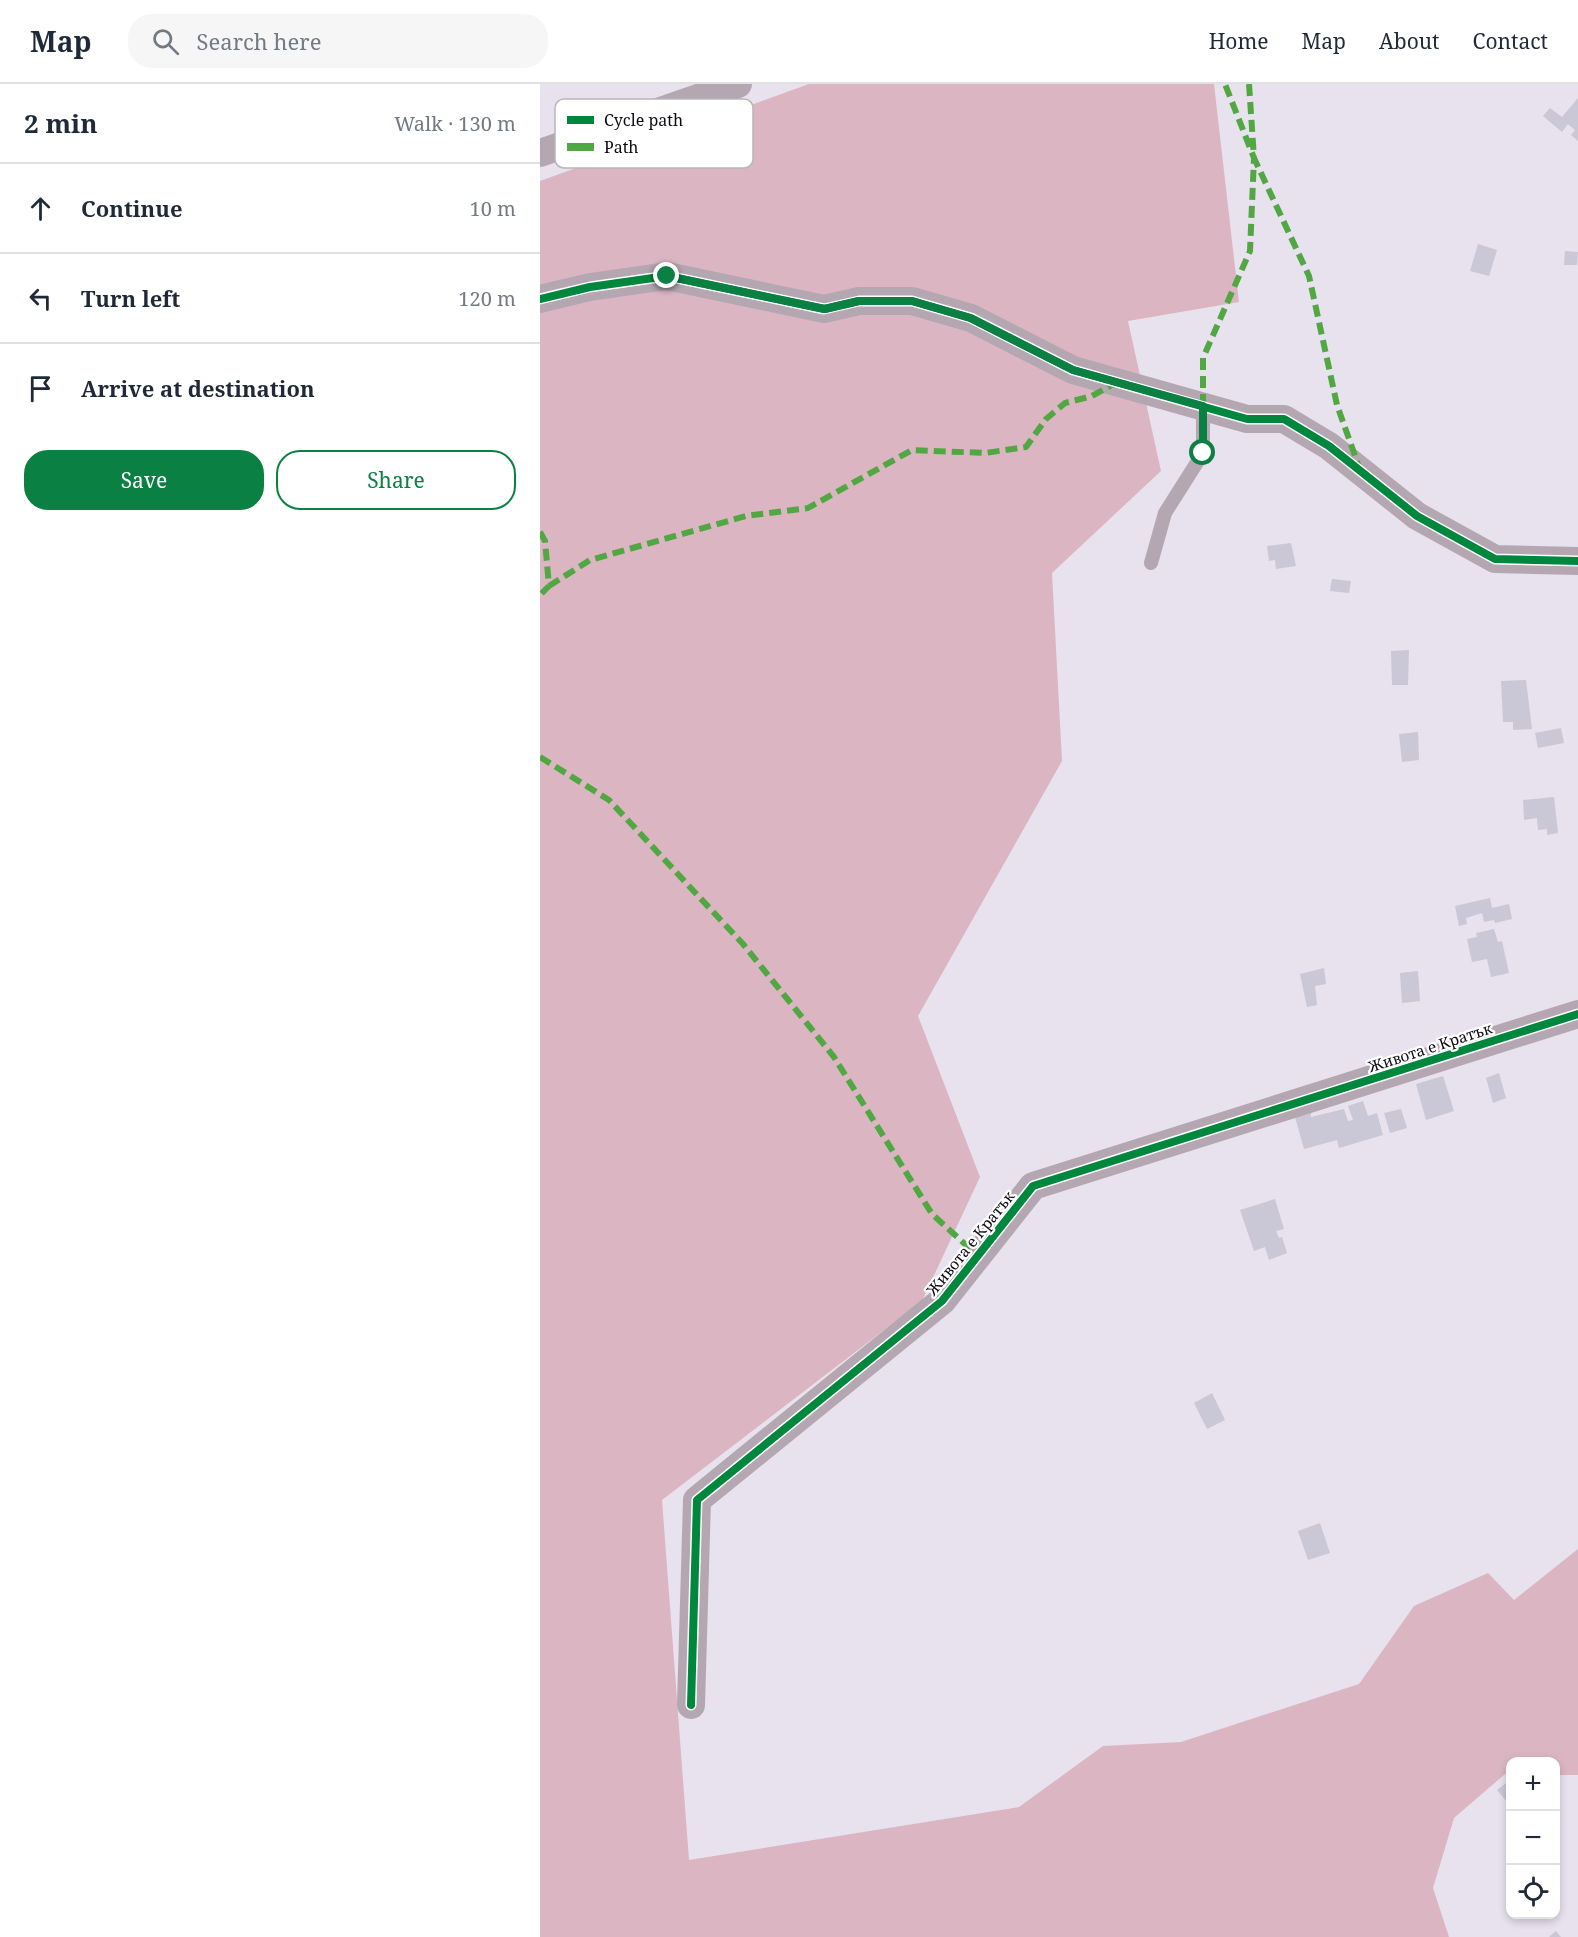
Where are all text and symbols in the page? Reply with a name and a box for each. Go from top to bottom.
search box [128,14,548,68]
text: Map [30,22,92,60]
icon: search [149,25,182,58]
text: Search here [197,26,321,56]
text: Home [1209,27,1269,55]
text: Map [1302,27,1346,55]
text: About [1379,27,1440,55]
text: Contact [1473,27,1548,55]
legend [555,99,753,168]
text: 2 min [24,105,98,141]
text: Cycle path [604,109,683,131]
text: Walk · 130 m [394,110,516,137]
text: Path [604,136,638,158]
icon: ahead [24,192,57,225]
text: Continue [81,193,183,223]
text: 10 m [470,195,516,222]
route end [653,262,679,288]
icon: left [24,282,57,315]
text: Turn left [81,283,180,313]
text: 120 m [458,285,516,312]
icon: arrive [24,372,57,405]
text: Arrive at destination [81,373,315,403]
route start [1189,439,1215,465]
button: Save [24,450,264,510]
button: Share [276,450,516,510]
street label: Живота е Кратък [1365,1018,1494,1077]
street label: Живота е Кратък [921,1187,1018,1300]
map controls [1506,1757,1560,1919]
button: + [1506,1757,1560,1811]
button: − [1506,1811,1560,1865]
button: locate [1506,1865,1560,1919]

